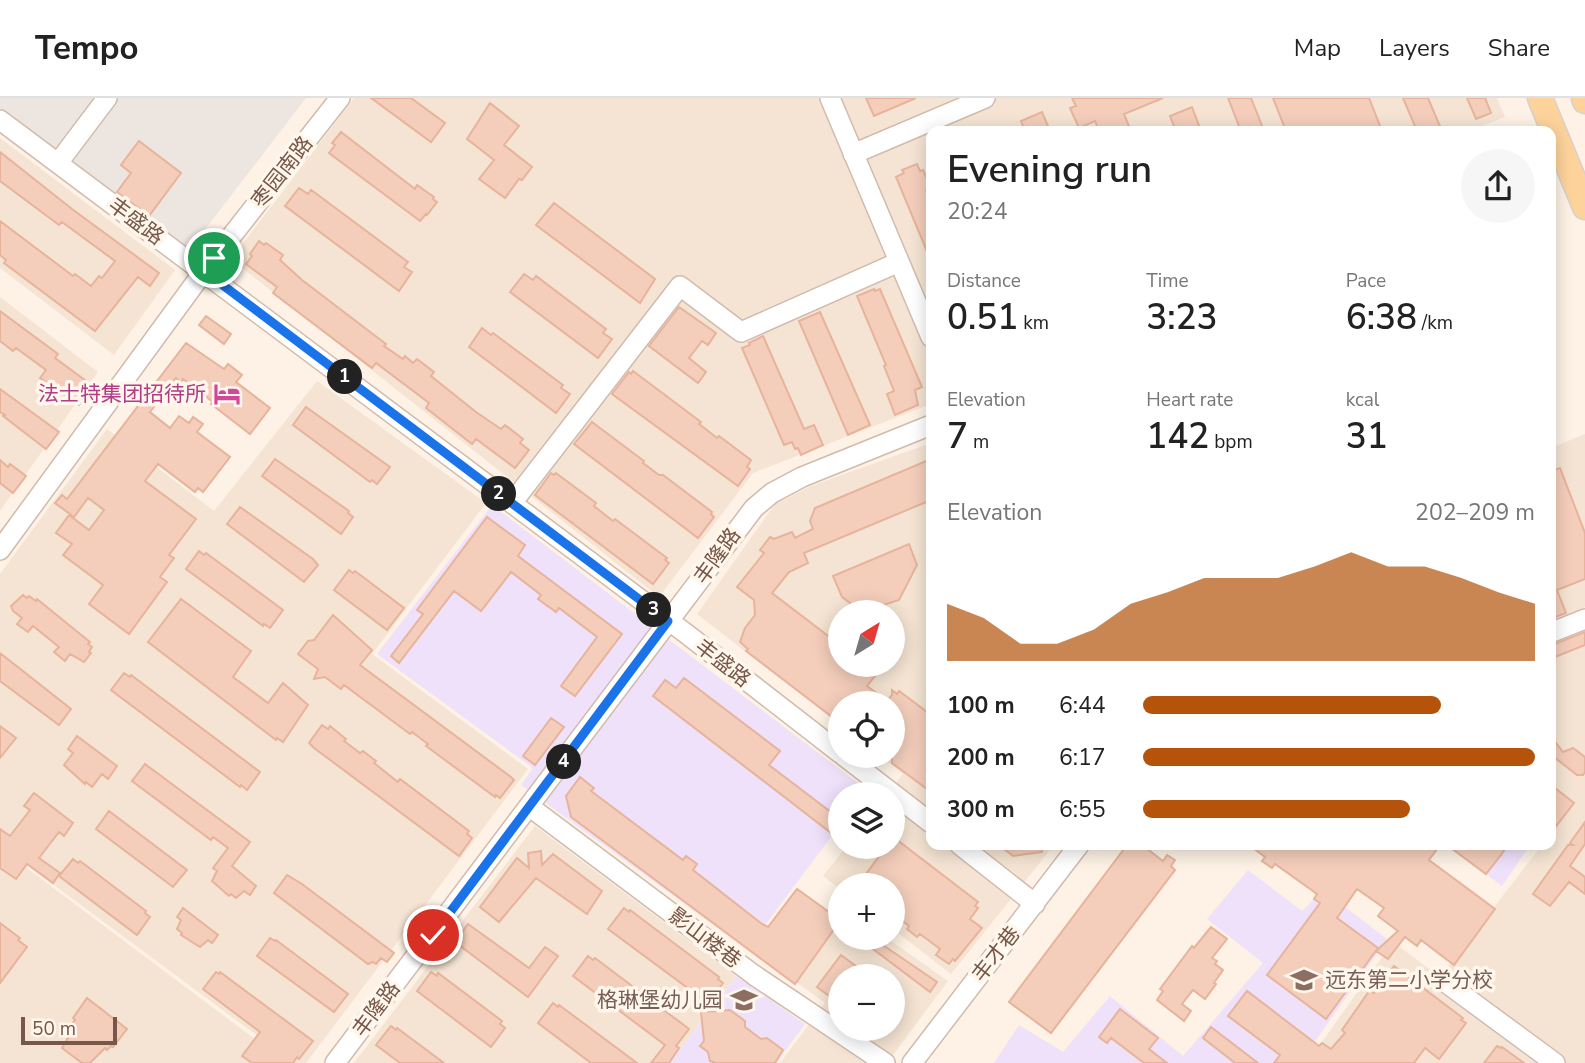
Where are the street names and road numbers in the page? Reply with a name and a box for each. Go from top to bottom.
street label: 枣园南路 [245,130,319,214]
street label: 丰盛路 [102,191,170,251]
street label: 丰隆路 [687,522,747,590]
street label: 丰盛路 [690,633,756,693]
street label: 影山楼巷 [663,902,747,974]
street label: 丰才巷 [966,921,1026,987]
street label: 丰隆路 [346,975,406,1043]

